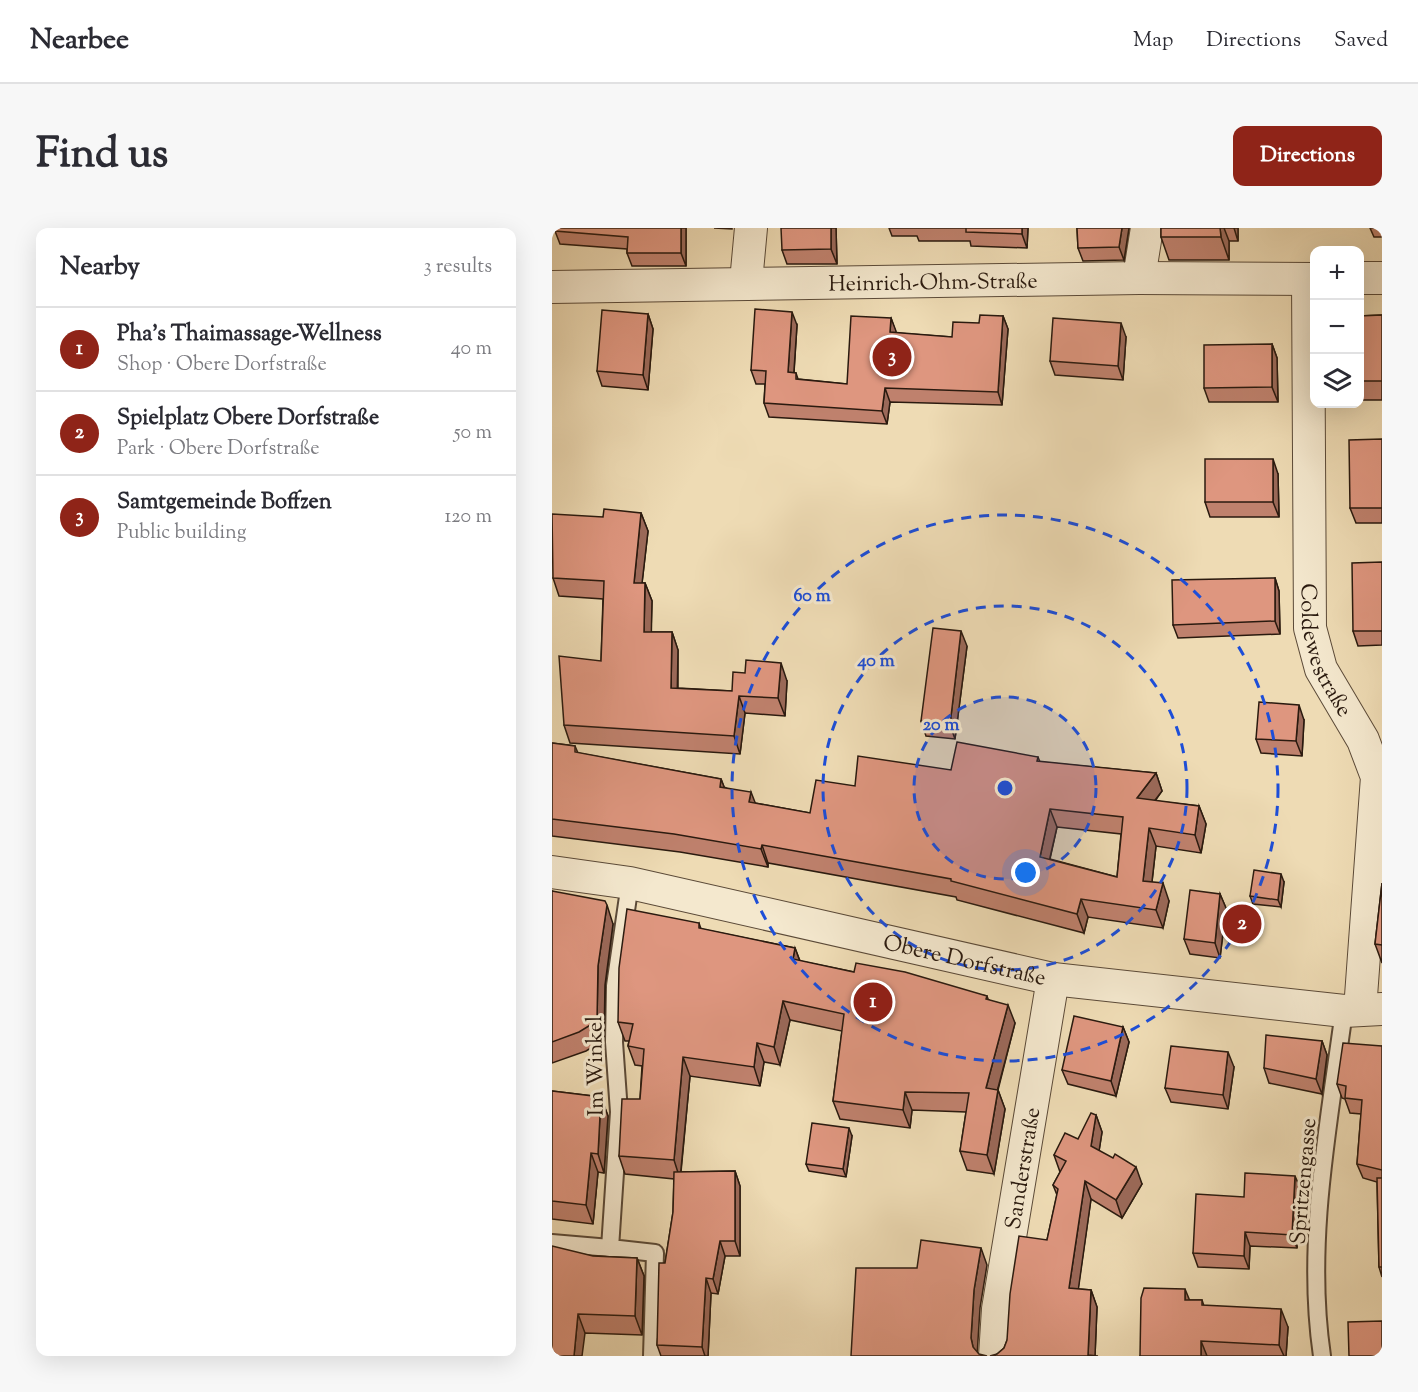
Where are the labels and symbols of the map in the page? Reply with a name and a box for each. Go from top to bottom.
street label: Heinrich-Ohm-Straße [828,267,1038,302]
pin: 3 [872,334,912,380]
street label: Coldewestraße [1291,583,1359,724]
text: 60 m [793,584,831,610]
text: 40 m [856,649,895,675]
text: 20 m [923,713,959,739]
centre of rings [995,778,1015,798]
your location [1011,858,1040,887]
pin: 2 [1222,902,1262,946]
street label: Obere Dorfstraße [880,928,1049,996]
pin: 1 [854,980,892,1024]
street label: Im Winkel [580,1016,614,1116]
street label: Sanderstraße [999,1105,1050,1232]
street label: Spritzengasse [1284,1117,1326,1246]

